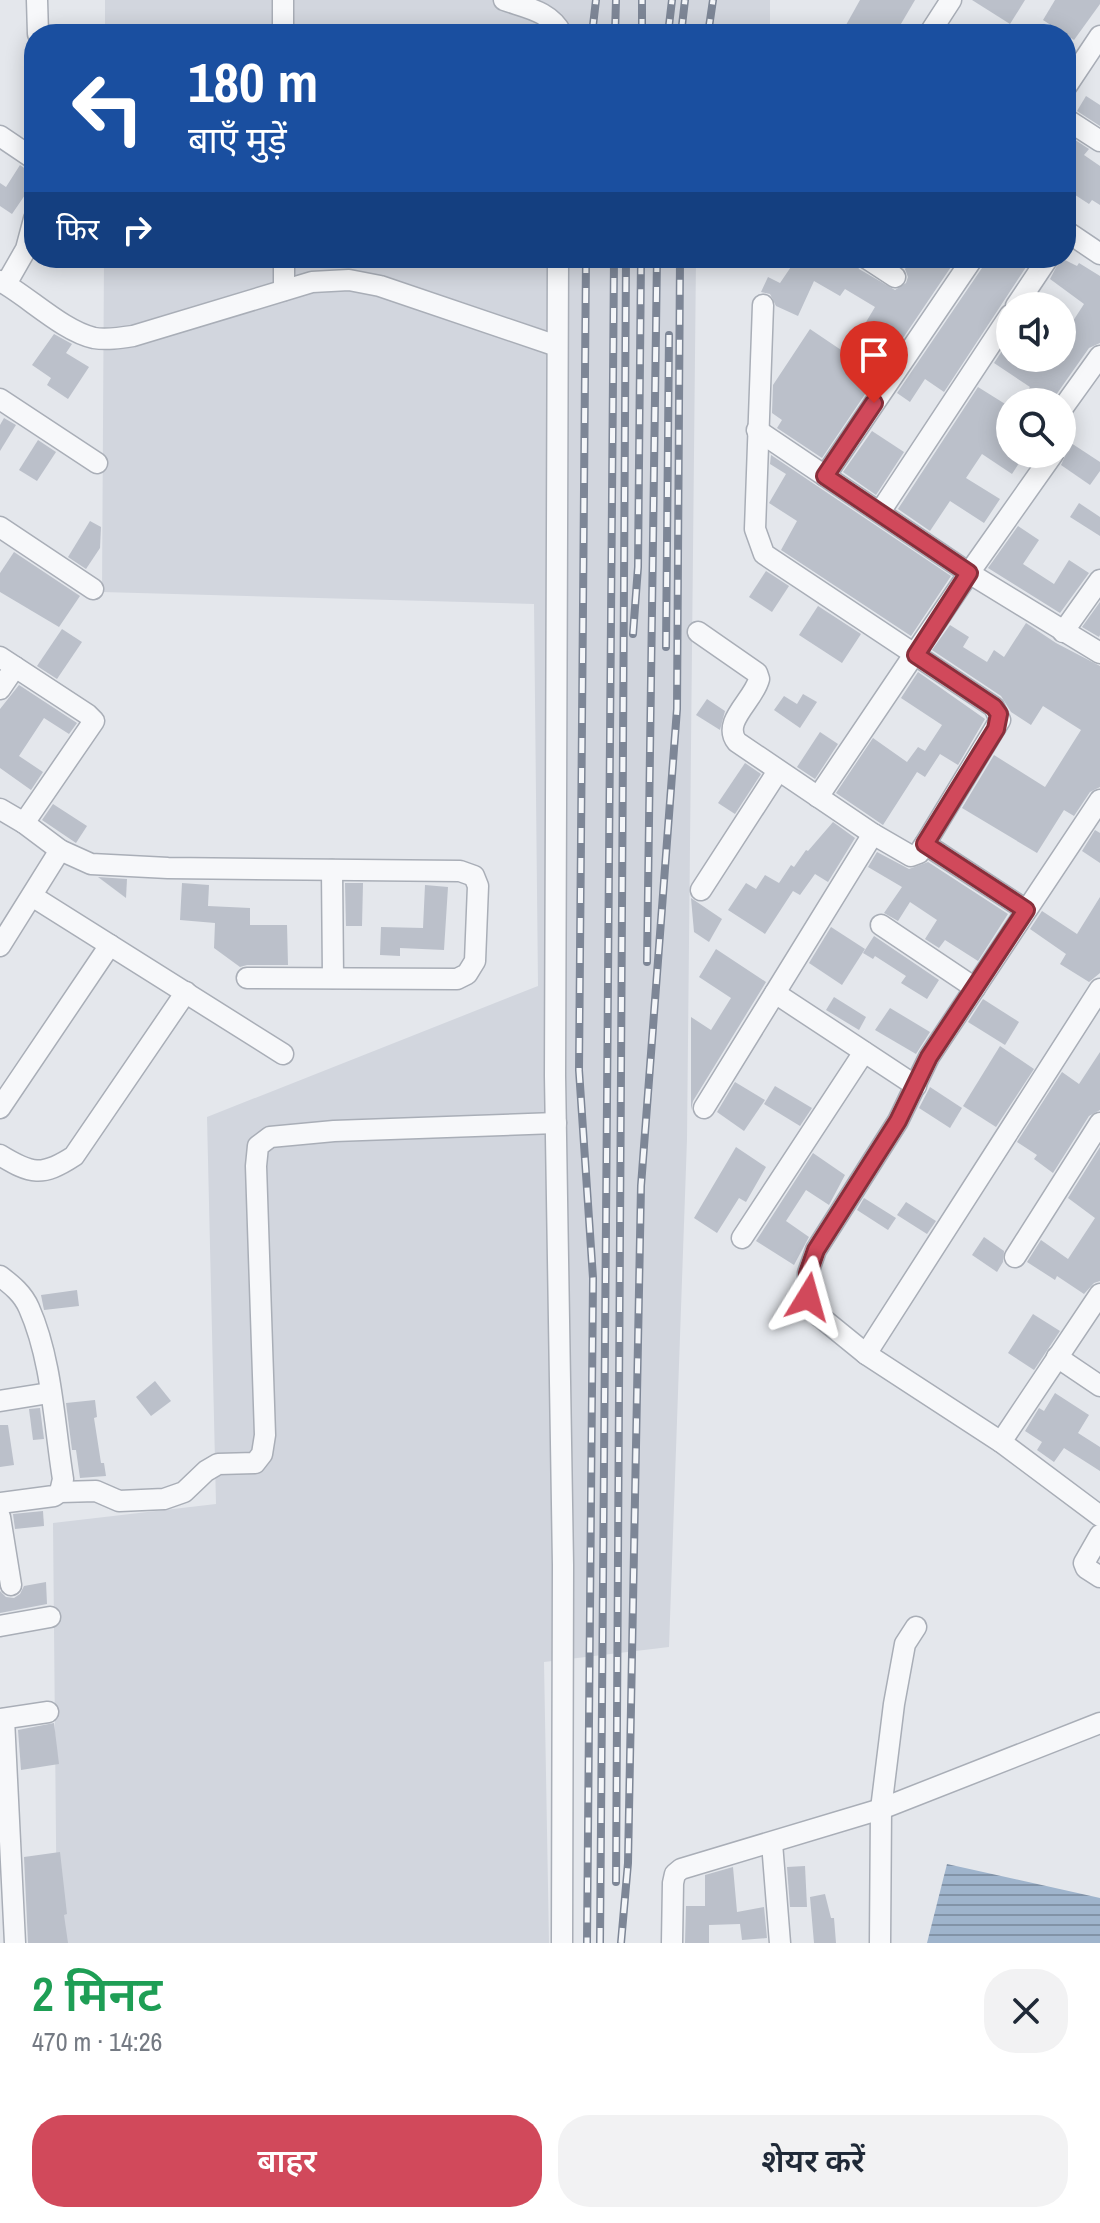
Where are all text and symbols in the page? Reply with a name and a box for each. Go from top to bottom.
text: 180 m [188,44,318,119]
icon: left [56,56,160,160]
text: बाएँ मुड़ें [188,116,287,164]
icon: right [115,208,159,252]
text: फिर [56,209,99,249]
map controls [996,292,1076,468]
button: sound [996,292,1076,372]
pin [840,321,908,403]
icon: arrive [852,333,896,377]
button: search [996,388,1076,468]
position arrow [766,1255,850,1339]
text: 2 मिनट [32,1961,162,2026]
button: close [984,1969,1068,2053]
text: 470 m · 14:26 [32,2024,162,2059]
button: बाहर [32,2115,542,2207]
button: शेयर करें [558,2115,1068,2207]

